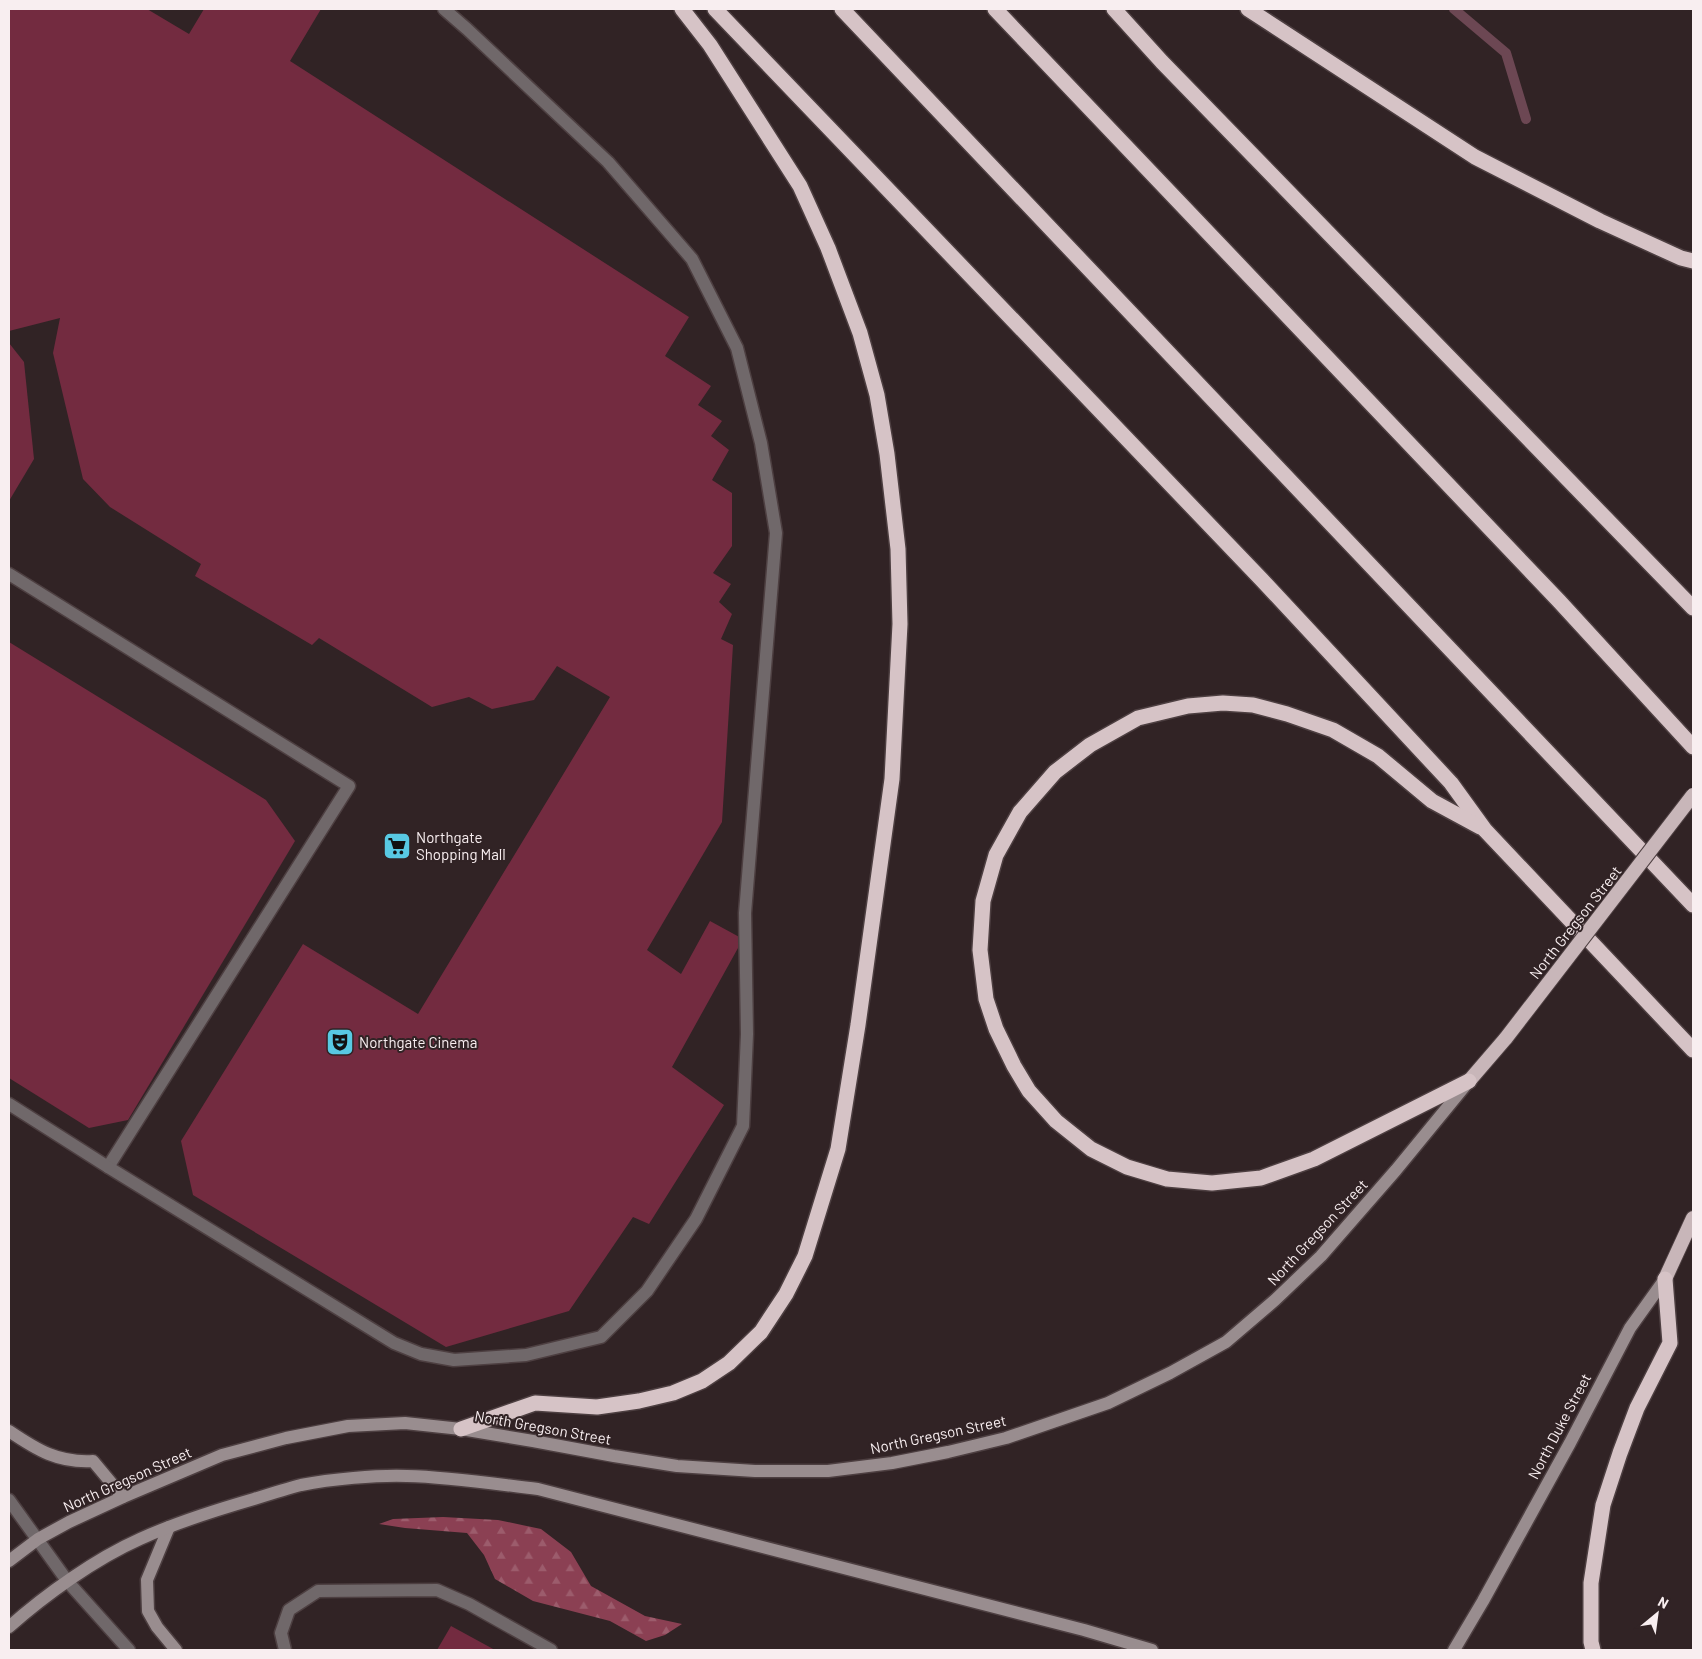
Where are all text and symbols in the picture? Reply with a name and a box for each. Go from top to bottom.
place label: Northgate Shopping Mall [416,828,506,863]
supermarket icon: Northgate Shopping Mall [382,831,412,861]
street label: North Gregson Street [1525,862,1625,982]
theatre icon: Northgate Cinema [325,1027,355,1057]
place label: Northgate Cinema [359,1033,477,1051]
street label: North Gregson Street [1263,1175,1371,1289]
street label: North Duke Street [1524,1370,1594,1482]
street label: North Gregson Street [473,1406,613,1448]
street label: North Gregson Street [868,1411,1008,1457]
street label: North Gregson Street [60,1443,194,1515]
north arrow [1632,1589,1682,1639]
text: N [1655,1593,1672,1612]

